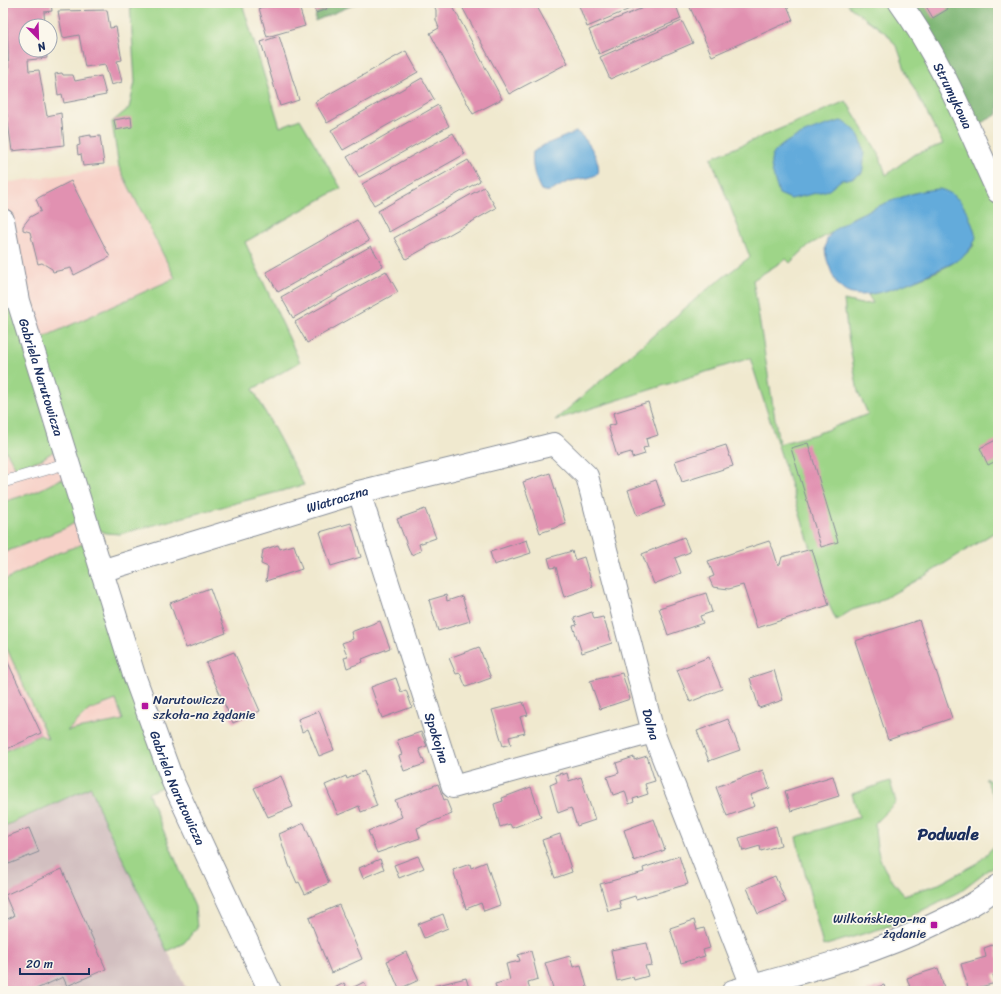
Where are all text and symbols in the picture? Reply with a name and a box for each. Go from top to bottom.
north arrow [18,18,58,58]
text: N [34,36,50,57]
street label: Strumykowa [927,58,980,133]
street label: Gabriela Narutowicza [12,315,71,439]
street label: Wiatraczna [303,479,371,519]
place label: Narutowicza szkoła-na żądanie [152,688,255,726]
marker: Narutowicza szkoła-na żądanie [140,701,150,711]
street label: Dolna [636,706,667,744]
street label: Spokojna [418,709,456,767]
street label: Gabriela Narutowicza [144,727,212,849]
district label: Podwale [917,819,979,849]
place label: Wilkońskiego-na żądanie [833,907,926,945]
marker: Wilkońskiego-na żądanie [929,920,939,930]
scale bar [20,950,89,976]
text: 20 m [26,953,53,975]

